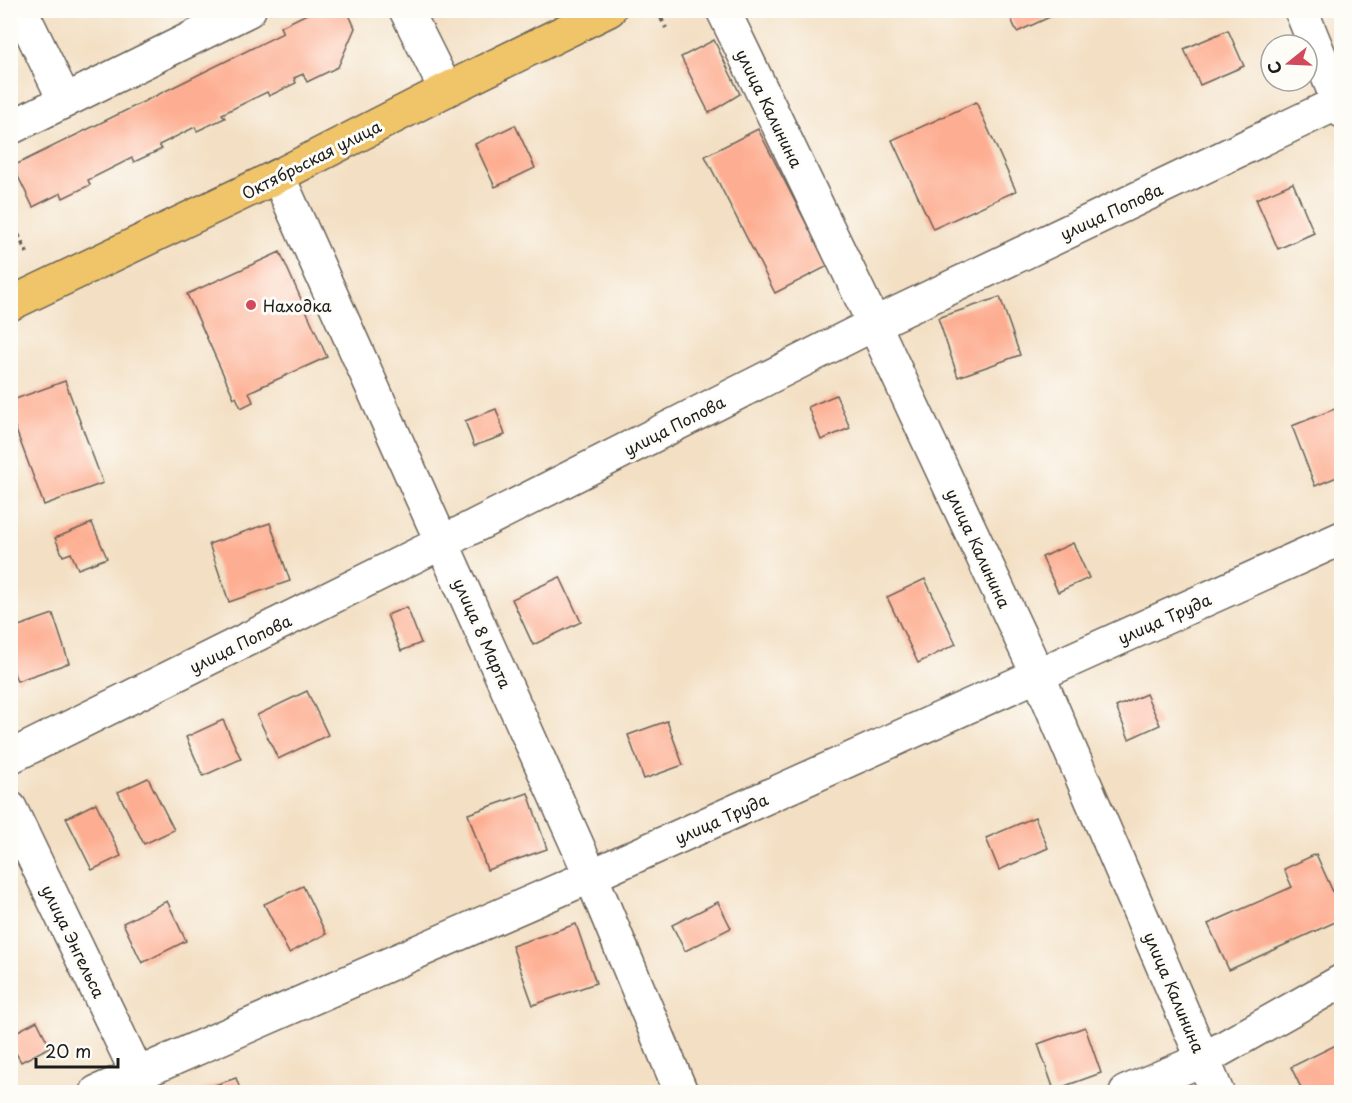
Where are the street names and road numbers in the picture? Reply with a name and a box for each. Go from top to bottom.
street label: улица Калинина [731,45,809,171]
street label: Октябрьская улица [237,113,385,205]
street label: улица Попова [1056,177,1166,245]
street label: улица Попова [619,389,729,461]
street label: улица Калинина [941,484,1017,612]
street label: улица 8 Марта [448,574,518,692]
street label: улица Труда [1113,587,1215,649]
street label: улица Попова [185,608,295,678]
street label: улица Труда [670,787,772,849]
street label: улица Энгельса [36,880,112,1002]
street label: улица Калинина [1139,928,1211,1056]

